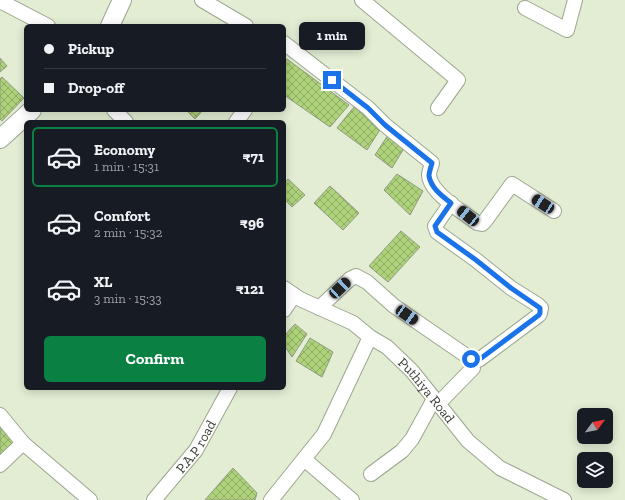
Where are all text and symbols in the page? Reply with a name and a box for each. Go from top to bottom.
callout: 1 min [299,22,365,50]
text: 1 min [317,28,347,43]
text: Pickup [68,40,114,58]
route end [323,71,341,89]
text: Drop-off [68,79,124,97]
icon: car [46,139,82,175]
text: Economy [94,141,155,159]
text: ₹71 [242,148,264,166]
text: 1 min · 15:31 [94,159,159,174]
car [530,192,556,216]
car [455,204,481,228]
icon: car [46,205,82,241]
text: Comfort [94,207,150,225]
text: ₹96 [240,214,264,232]
text: 2 min · 15:32 [94,225,162,240]
icon: car [46,271,82,307]
text: XL [94,273,112,291]
car [327,275,353,301]
text: ₹121 [236,280,264,298]
text: 3 min · 15:33 [94,291,162,306]
car [394,303,420,327]
button: Confirm [44,336,266,382]
route start [462,350,480,368]
street label: Puthiya Road [394,354,458,427]
north arrow [577,408,613,444]
map controls [577,408,613,488]
street label: P.A.P road [172,417,220,477]
button: layers [577,452,613,488]

